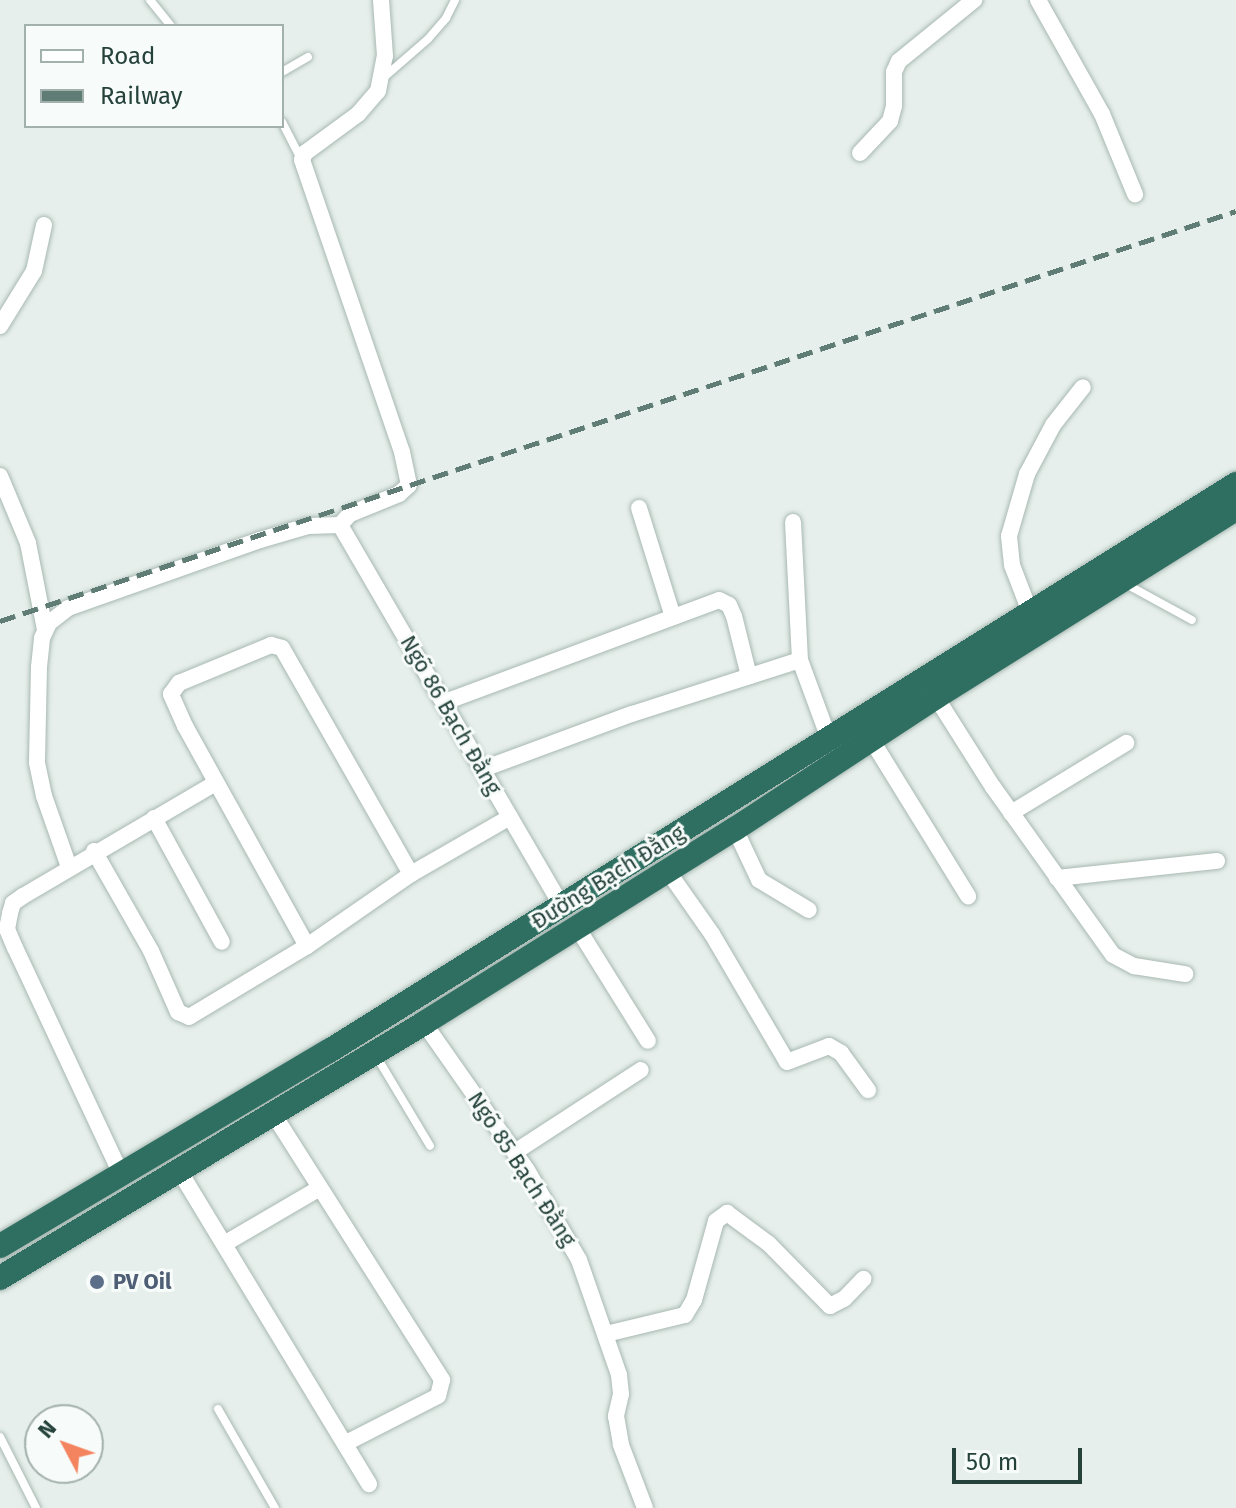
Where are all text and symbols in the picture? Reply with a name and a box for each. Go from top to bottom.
legend [24,24,284,128]
text: Road [100,42,155,70]
text: Railway [100,82,183,110]
street label: Ngõ 86 Bạch Đằng [395,631,507,799]
street label: Đường Bạch Đằng [527,819,689,935]
street label: Ngõ 85 Bạch Đằng [462,1087,582,1251]
place label: PV Oil [113,1269,171,1295]
marker: PV Oil [88,1273,106,1291]
north arrow [24,1404,104,1484]
text: N [32,1415,62,1444]
scale bar [956,1432,1086,1482]
text: 50 m [966,1448,1018,1476]

